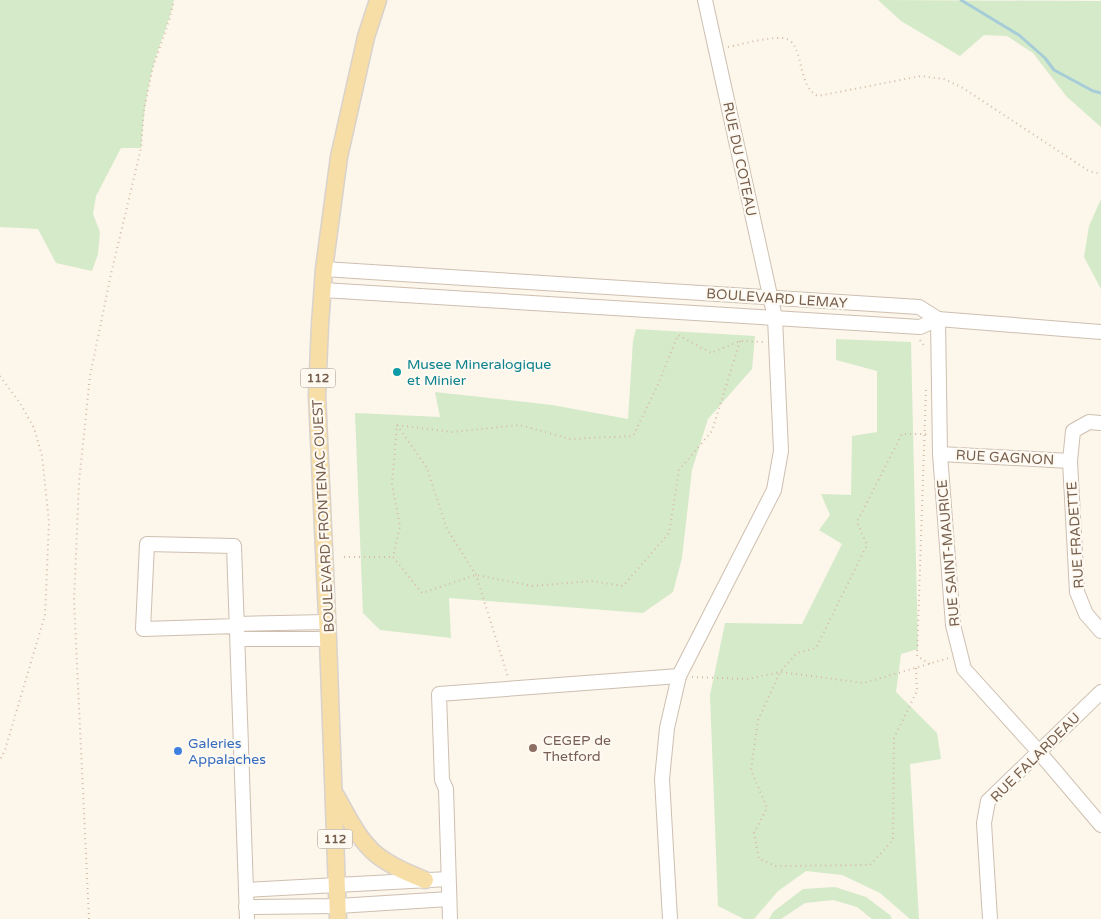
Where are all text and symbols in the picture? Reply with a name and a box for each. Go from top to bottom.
street label: RUE DU COTEAU [719,100,760,218]
street label: BOULEVARD LEMAY [706,285,848,312]
place label: Musee Mineralogique et Minier [407,356,551,389]
marker: Musee Mineralogique et Minier [391,366,403,378]
road number: 112 [300,368,336,388]
street label: BOULEVARD FRONTENAC OUEST [309,399,338,633]
street label: RUE GAGNON [955,446,1055,469]
street label: RUE SAINT-MAURICE [934,479,963,627]
street label: RUE FRADETTE [1063,481,1088,589]
street label: RUE FALARDEAU [987,709,1084,806]
place label: CEGEP de Thetford [543,732,611,765]
place label: Galeries Appalaches [188,735,266,768]
marker: CEGEP de Thetford [527,742,539,754]
marker: Galeries Appalaches [172,745,184,757]
road number: 112 [318,830,352,849]

